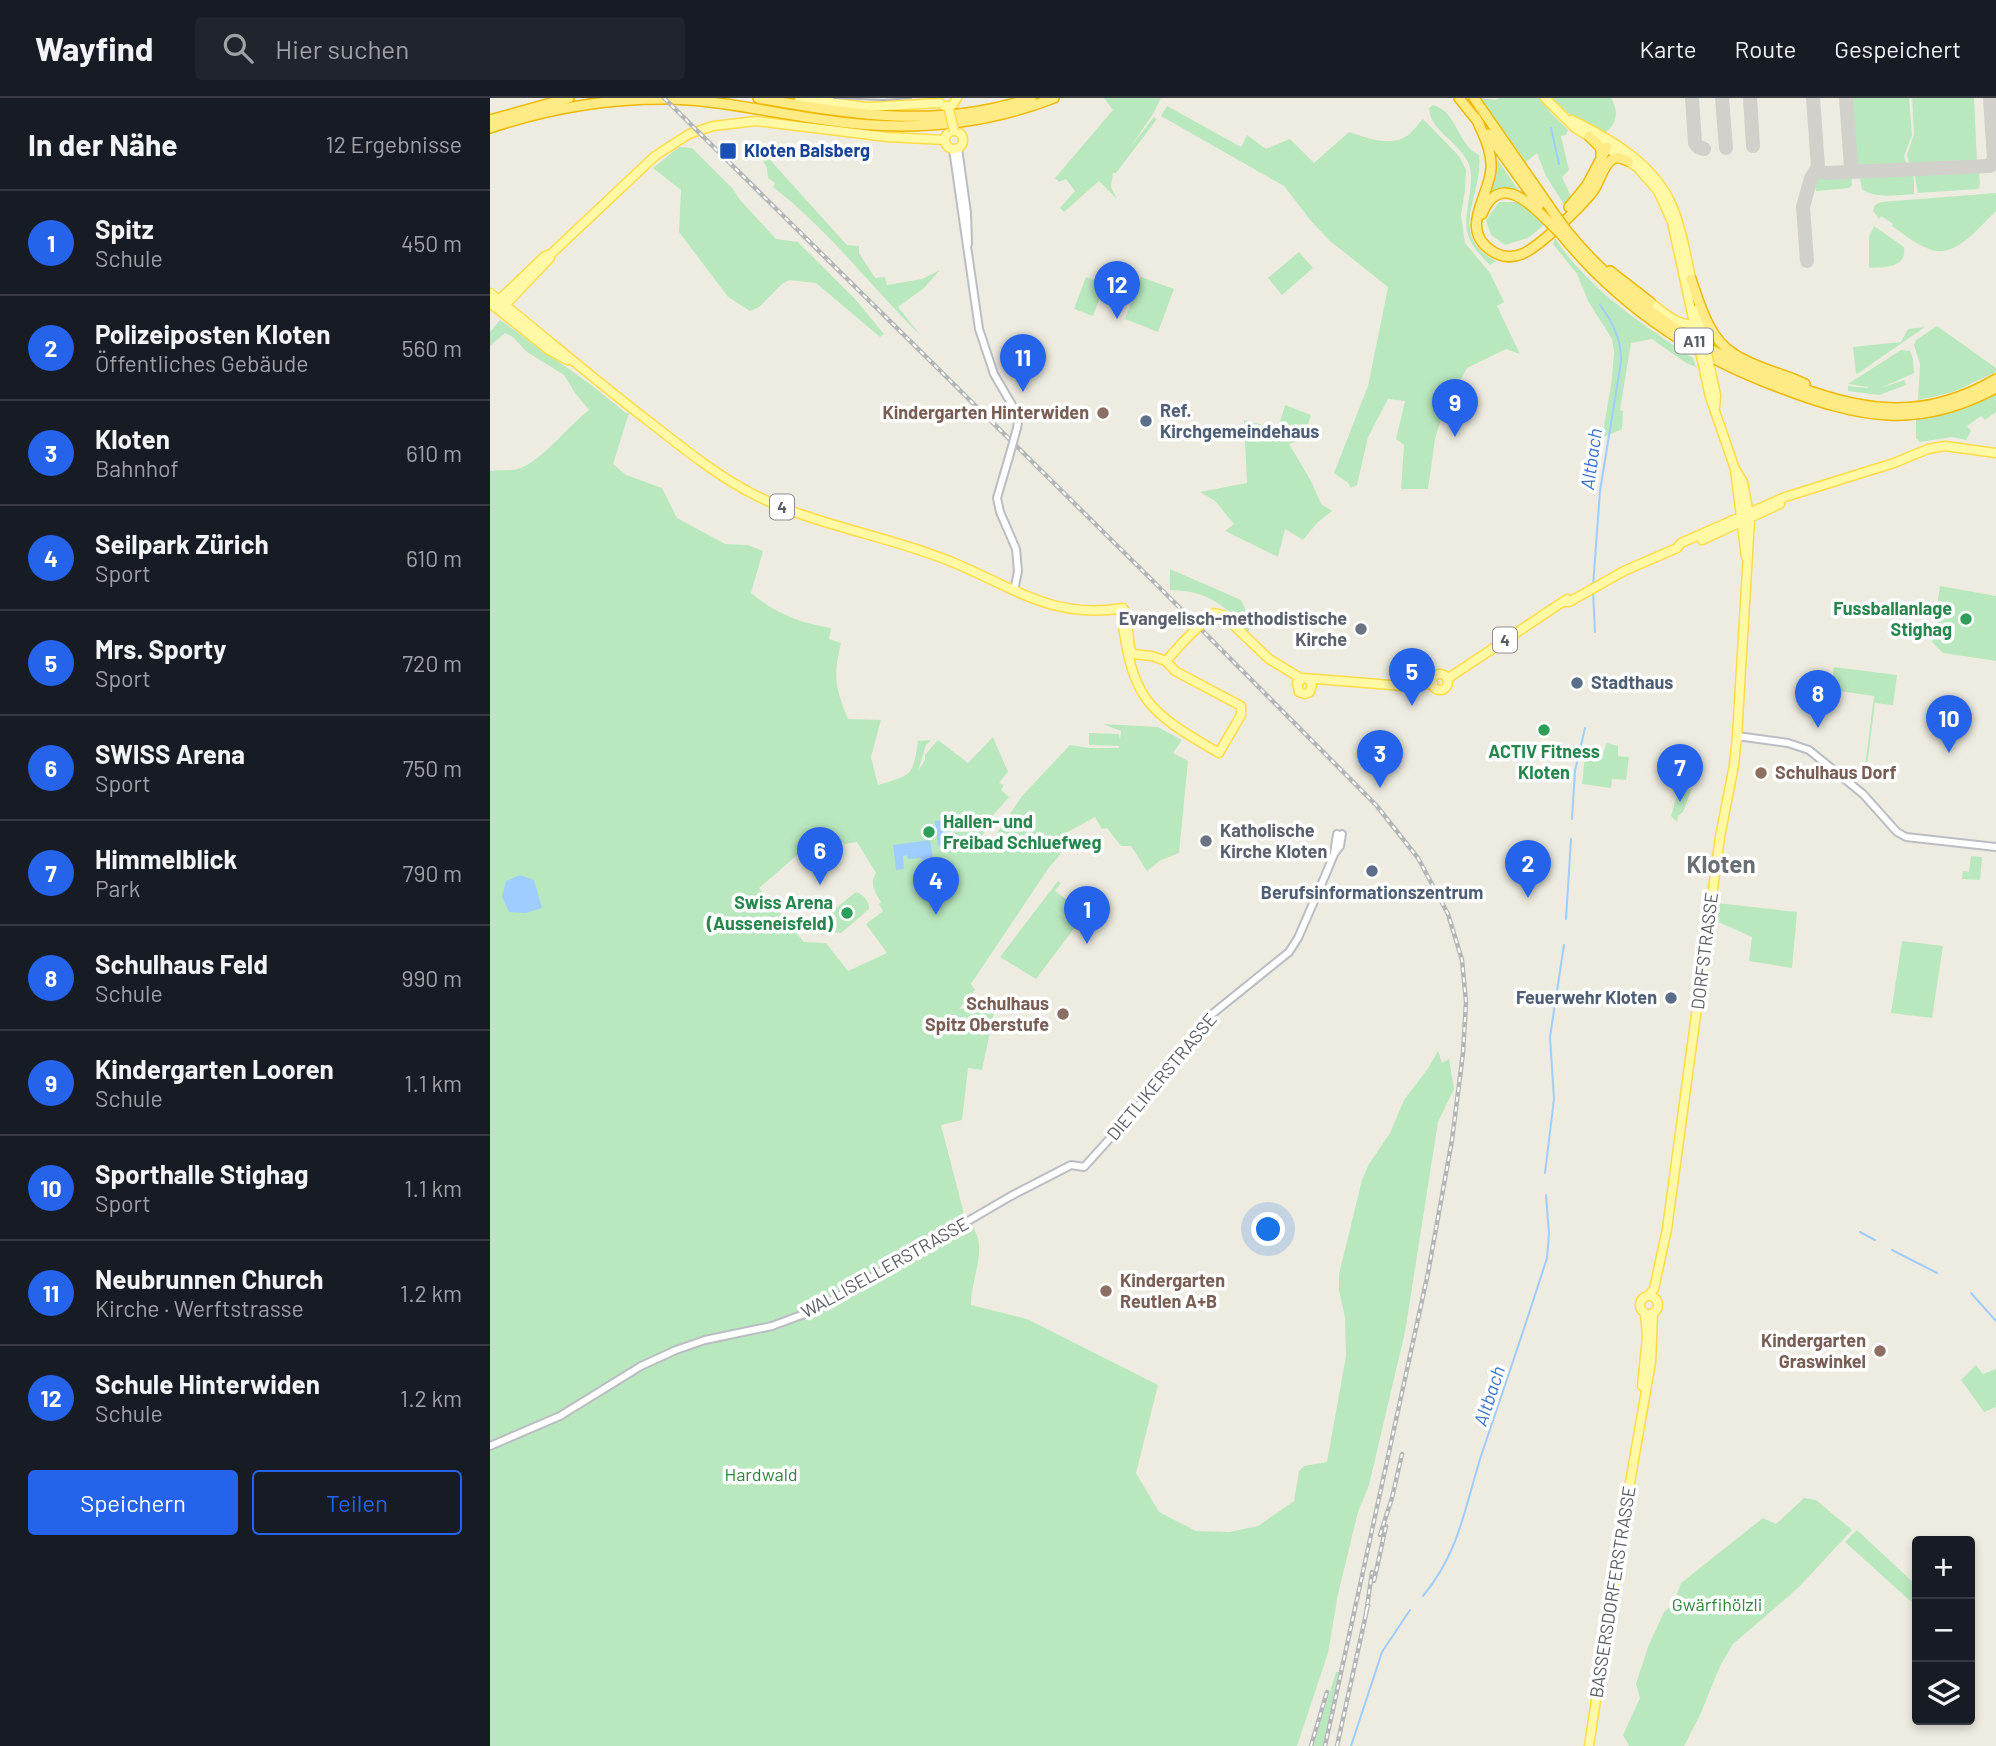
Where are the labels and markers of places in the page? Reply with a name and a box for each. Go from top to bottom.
place label: Kloten Balsberg [744,139,870,161]
marker: Kloten Balsberg [718,141,738,161]
pin: 12 [1094,261,1140,319]
pin: 11 [1000,334,1046,392]
pin: 9 [1432,379,1478,437]
place label: Ref. Kirchgemeindehaus [1160,399,1319,442]
place label: Kindergarten Hinterwiden [882,401,1089,423]
marker: Kindergarten Hinterwiden [1095,405,1111,421]
marker: Ref. Kirchgemeindehaus [1138,413,1154,429]
place label: Fussballanlage Stighag [1833,597,1952,640]
place label: Evangelisch-methodistische Kirche [1119,607,1347,650]
marker: Fussballanlage Stighag [1958,611,1974,627]
marker: Evangelisch-methodistische Kirche [1353,621,1369,637]
pin: 5 [1389,648,1435,706]
pin: 8 [1795,670,1841,728]
place label: Stadthaus [1591,671,1673,693]
marker: Stadthaus [1569,675,1585,691]
pin: 10 [1926,695,1972,753]
marker: ACTIV Fitness Kloten [1536,722,1552,738]
pin: 3 [1357,730,1403,788]
place label: ACTIV Fitness Kloten [1488,740,1600,783]
pin: 7 [1657,744,1703,802]
place label: Schulhaus Dorf [1775,761,1896,783]
marker: Schulhaus Dorf [1753,765,1769,781]
place label: Hallen- und Freibad Schluefweg [943,810,1101,853]
place label: Katholische Kirche Kloten [1220,819,1327,862]
marker: Hallen- und Freibad Schluefweg [921,824,937,840]
pin: 6 [797,827,843,885]
marker: Katholische Kirche Kloten [1198,833,1214,849]
pin: 2 [1505,840,1551,898]
pin: 4 [913,857,959,915]
marker: Berufsinformationszentrum [1364,863,1380,879]
place label: Berufsinformationszentrum [1261,881,1483,903]
pin: 1 [1064,886,1110,944]
place label: Swiss Arena (Ausseneisfeld) [706,891,834,934]
marker: Swiss Arena (Ausseneisfeld) [839,905,855,921]
place label: Feuerwehr Kloten [1516,986,1657,1008]
marker: Feuerwehr Kloten [1663,990,1679,1006]
place label: Schulhaus Spitz Oberstufe [925,992,1049,1035]
marker: Schulhaus Spitz Oberstufe [1055,1006,1071,1022]
place label: Kindergarten Reutlen A+B [1120,1269,1225,1312]
marker: Kindergarten Reutlen A+B [1098,1283,1114,1299]
place label: Kindergarten Graswinkel [1761,1329,1866,1372]
marker: Kindergarten Graswinkel [1872,1343,1888,1359]

